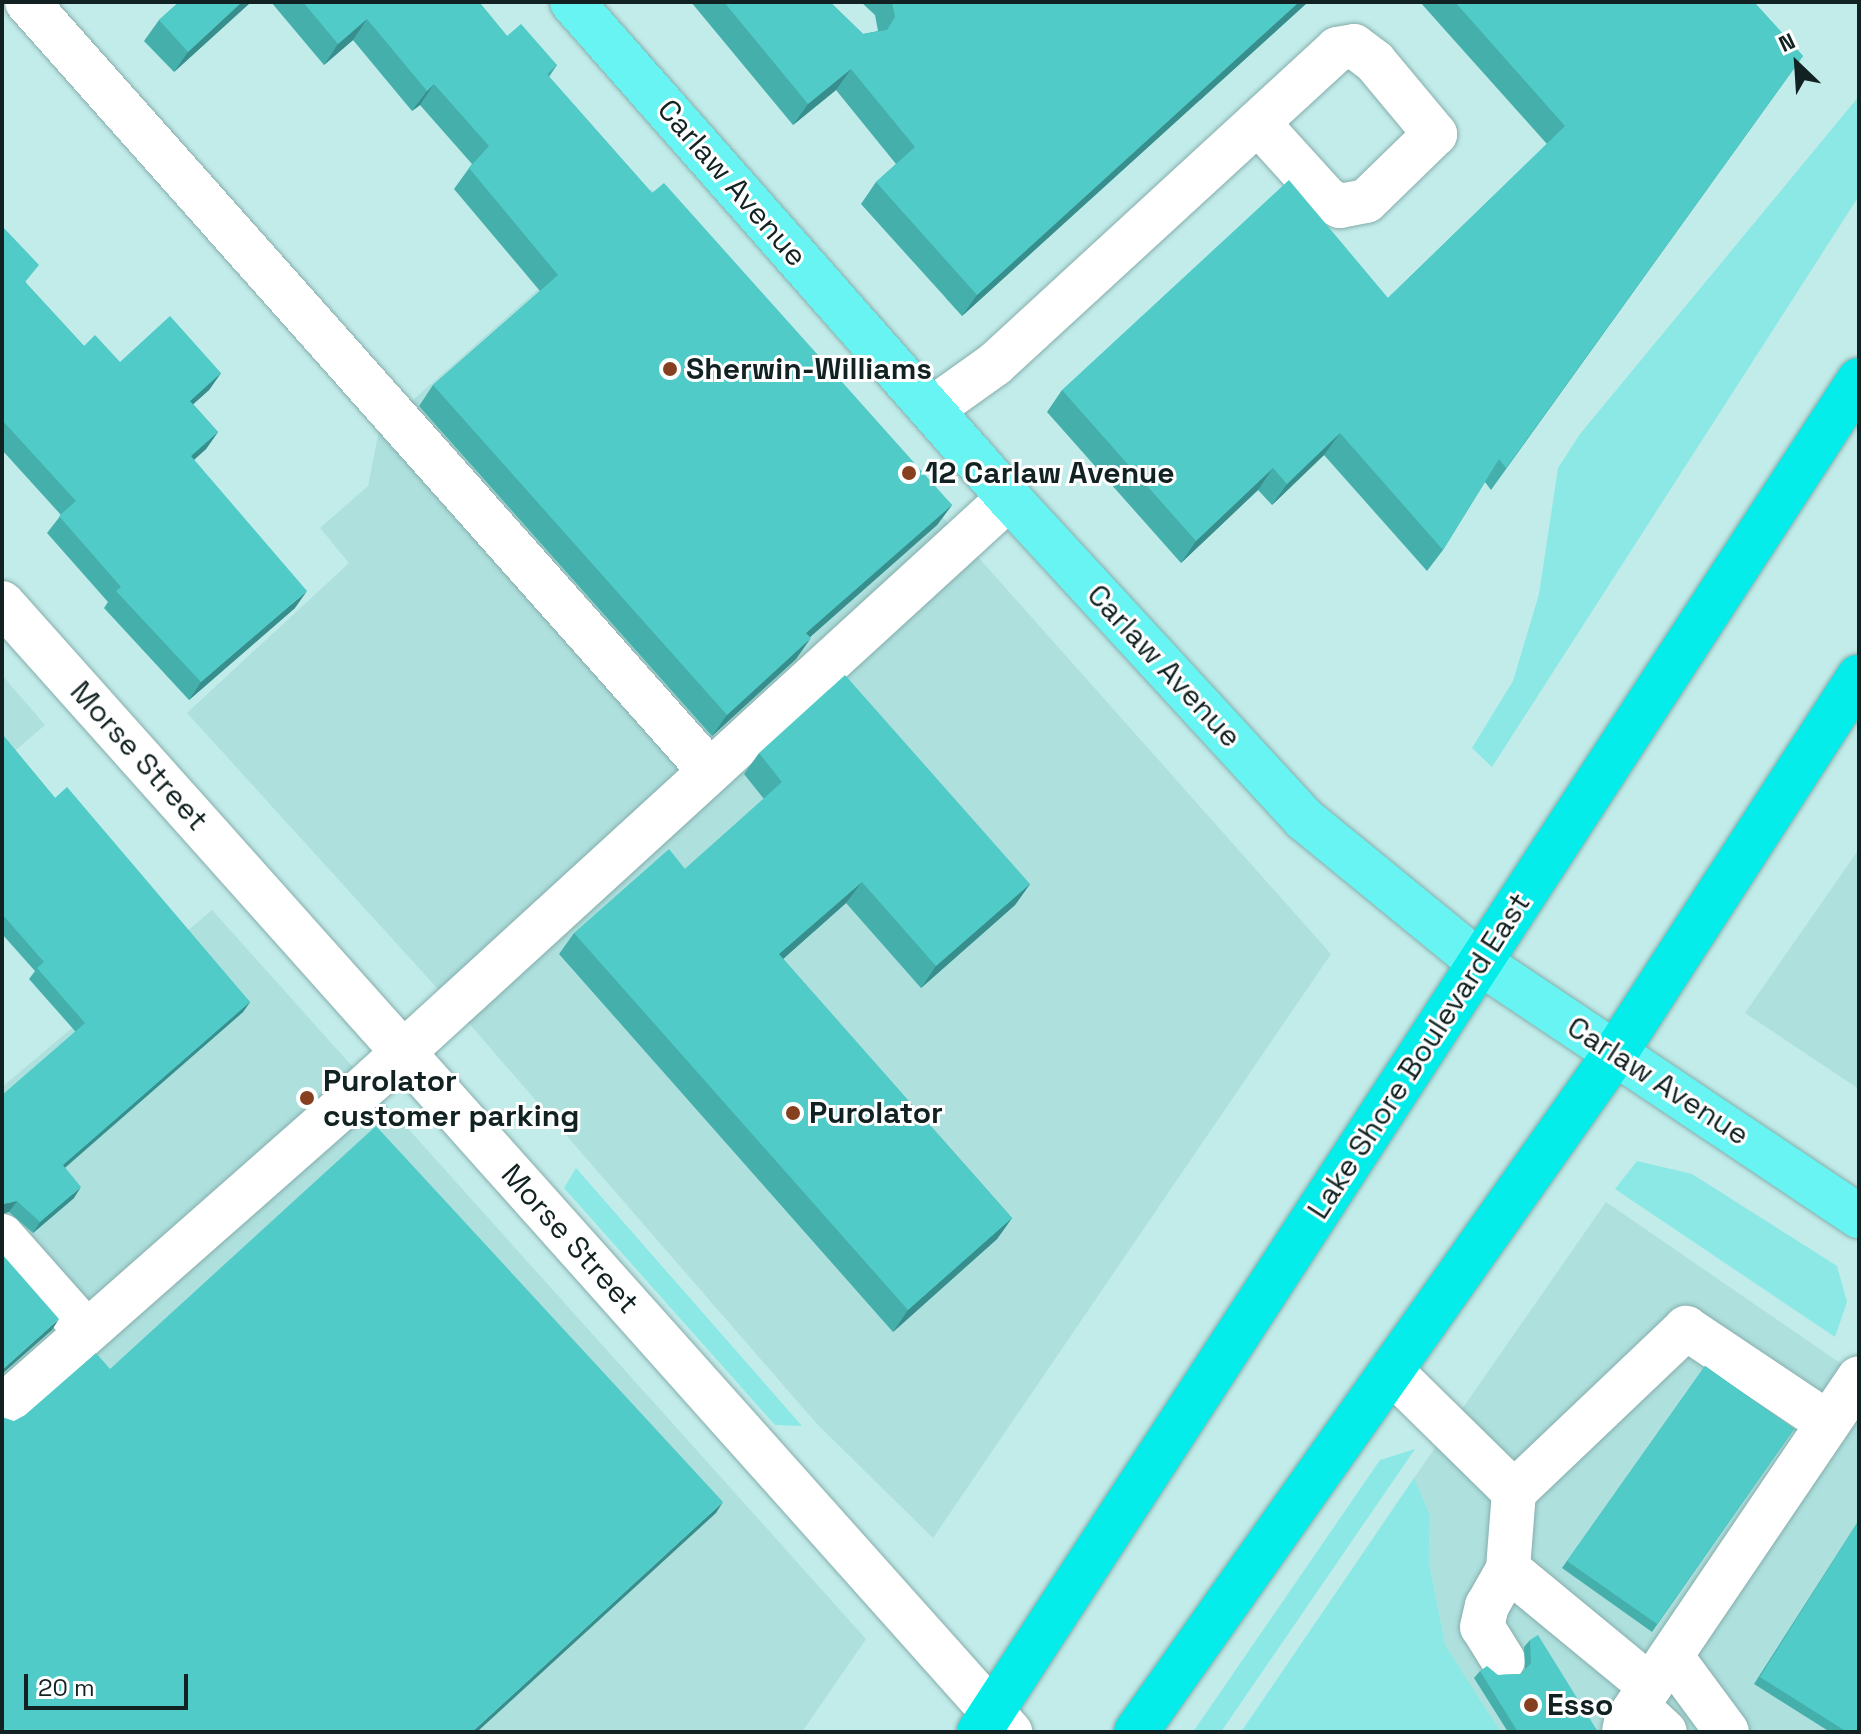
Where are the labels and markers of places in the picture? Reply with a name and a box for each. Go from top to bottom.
place label: Sherwin-Williams [686,351,932,387]
marker: Sherwin-Williams [661,360,679,378]
place label: 12 Carlaw Avenue [925,455,1175,491]
marker: 12 Carlaw Avenue [900,464,918,482]
place label: Purolator customer parking [323,1063,579,1134]
marker: Purolator customer parking [298,1089,316,1107]
place label: Purolator [809,1095,943,1131]
marker: Purolator [784,1104,802,1122]
place label: Esso [1547,1687,1613,1723]
marker: Esso [1522,1696,1540,1714]

